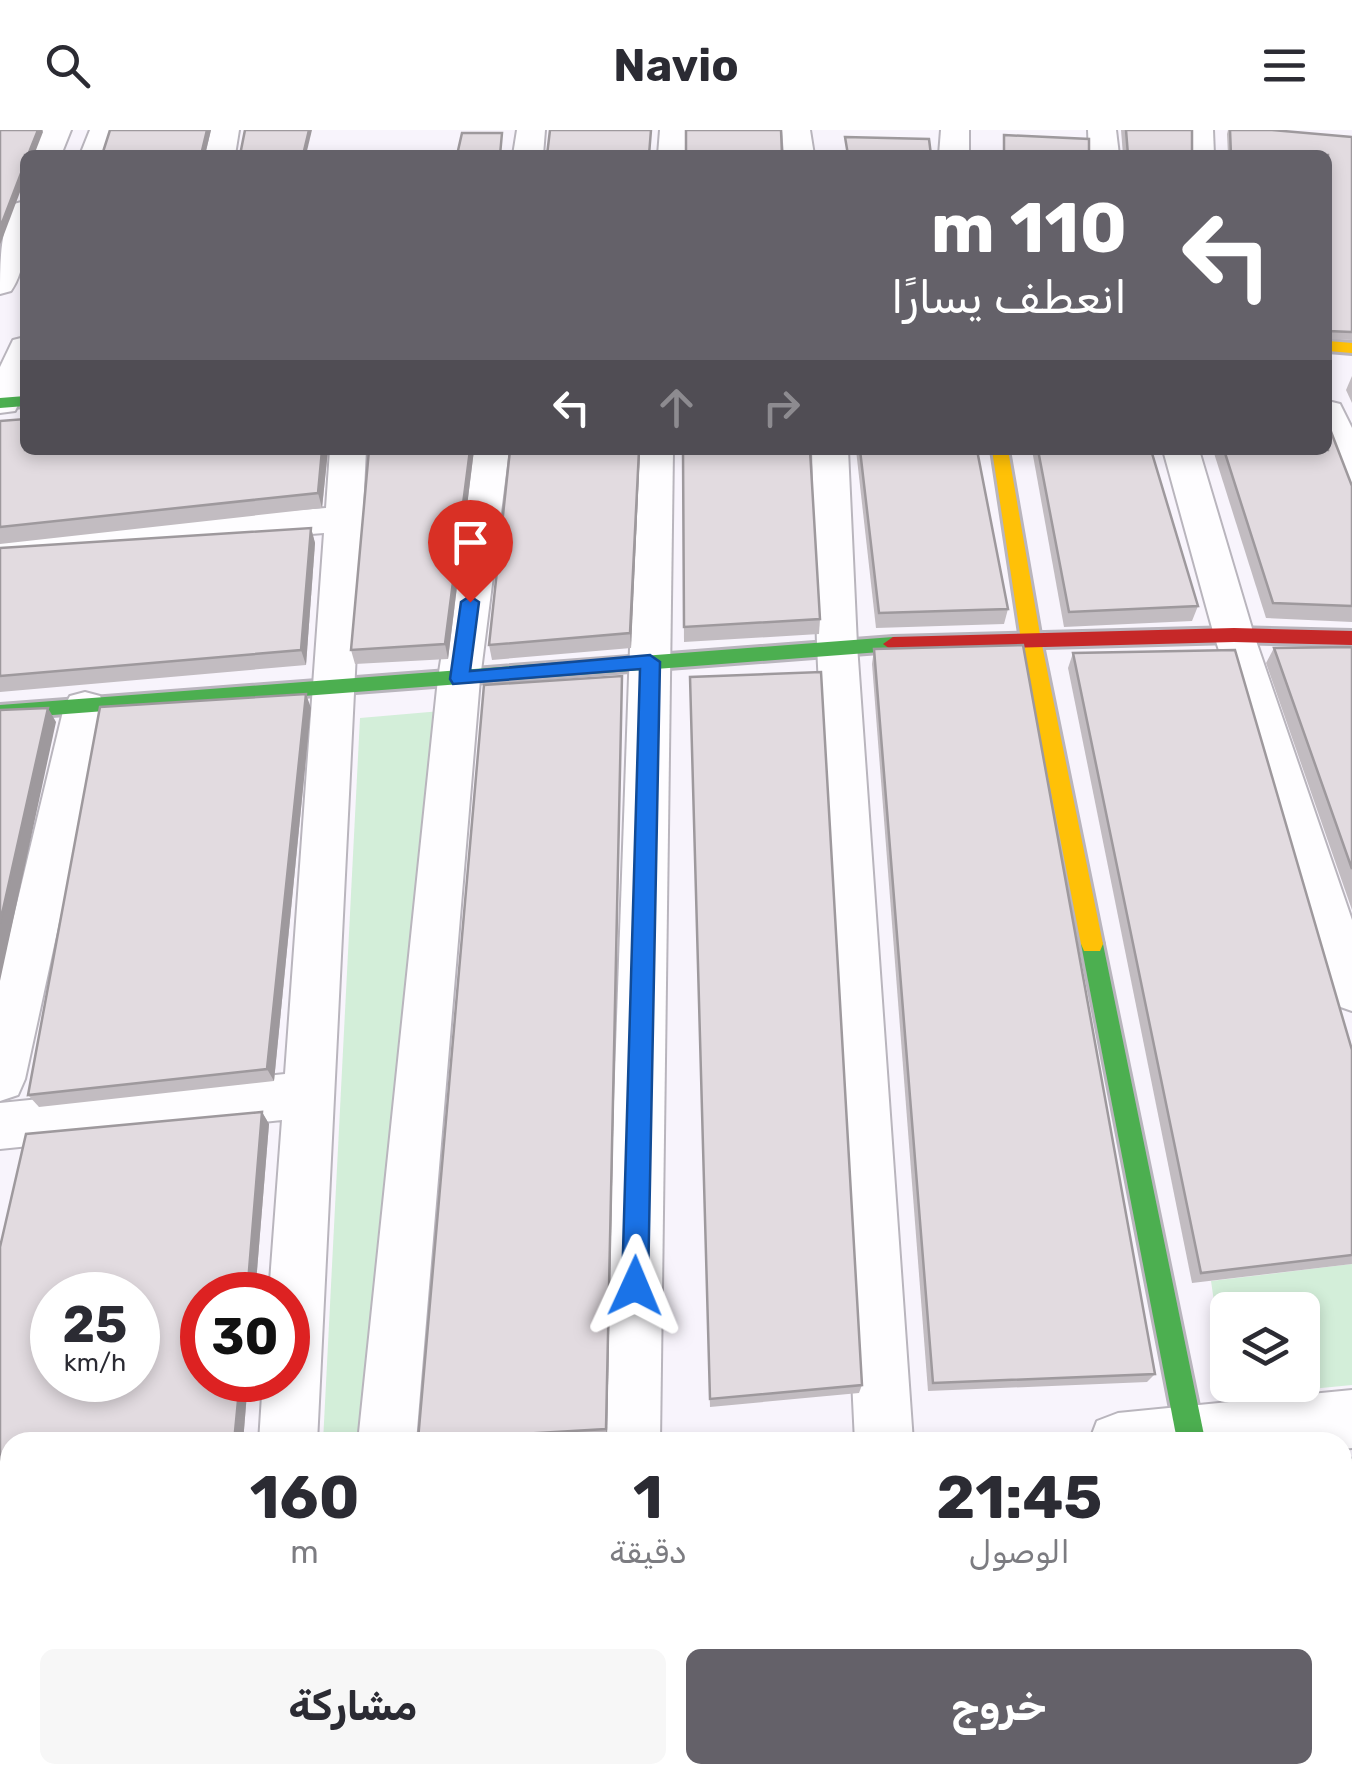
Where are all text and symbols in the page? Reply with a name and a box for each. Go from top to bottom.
icon: search [40,38,95,93]
icon: menu [1257,38,1312,93]
text: Navio [613,39,739,92]
text: 110 m [931,187,1127,270]
icon: left [1162,190,1292,320]
text: انعطف يسارًا [891,271,1127,324]
icon: left [544,380,599,435]
icon: ahead [649,380,704,435]
icon: right [754,380,809,435]
pin [428,500,513,603]
icon: arrive [443,515,498,570]
position arrow [583,1234,687,1338]
speed limit sign: 30 [180,1272,310,1402]
map controls [1210,1292,1320,1402]
button: layers [1210,1292,1320,1402]
text: 25 [63,1295,127,1355]
text: km/h [64,1348,126,1377]
text: 160 [250,1462,359,1533]
text: 1 [633,1462,663,1533]
text: 21:45 [936,1462,1102,1533]
text: m [290,1533,319,1571]
text: دقيقة [609,1533,687,1571]
text: الوصول [969,1533,1070,1571]
button: مشاركة [40,1649,666,1764]
button: خروج [686,1649,1312,1764]

